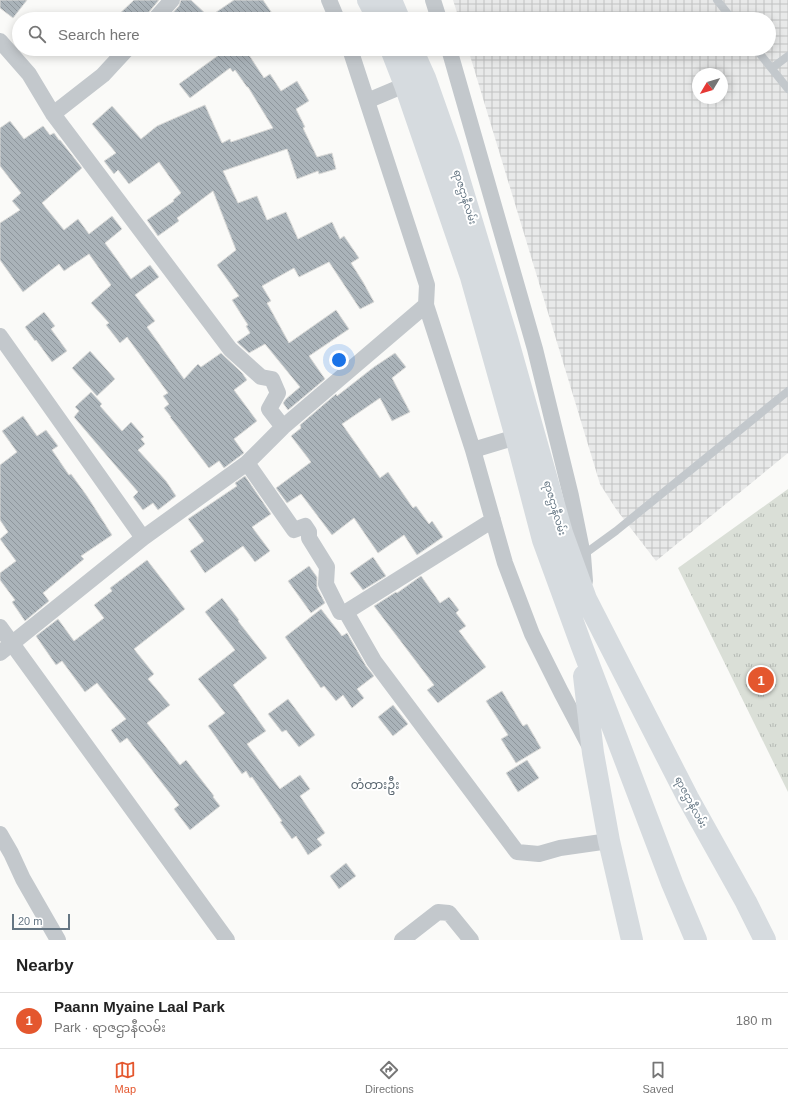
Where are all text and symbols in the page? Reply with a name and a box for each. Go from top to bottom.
search box [12,12,776,56]
icon: search [26,23,48,45]
text: Search here [58,26,140,43]
north arrow [692,68,728,104]
street label: ရာဇဌာနီလမ်း [449,168,480,227]
your location [329,350,349,370]
street label: ရာဇဌာနီလမ်း [539,479,570,538]
pin: 1 [748,665,774,695]
street label: ရာဇဌာနီလမ်း [670,773,711,831]
district label: တံတားဦး [351,776,399,795]
scale bar [12,912,70,931]
text: 20 m [18,915,42,927]
text: Nearby [16,956,74,975]
text: Paann Myaine Laal Park [54,998,225,1015]
text: 1 [25,1013,33,1028]
text: 180 m [736,1013,772,1028]
text: Park · ရာဇဌာနီလမ်း [54,1020,166,1035]
tab: Map [114,1059,136,1095]
tab: Directions [365,1059,414,1095]
tab: Saved [642,1059,674,1095]

